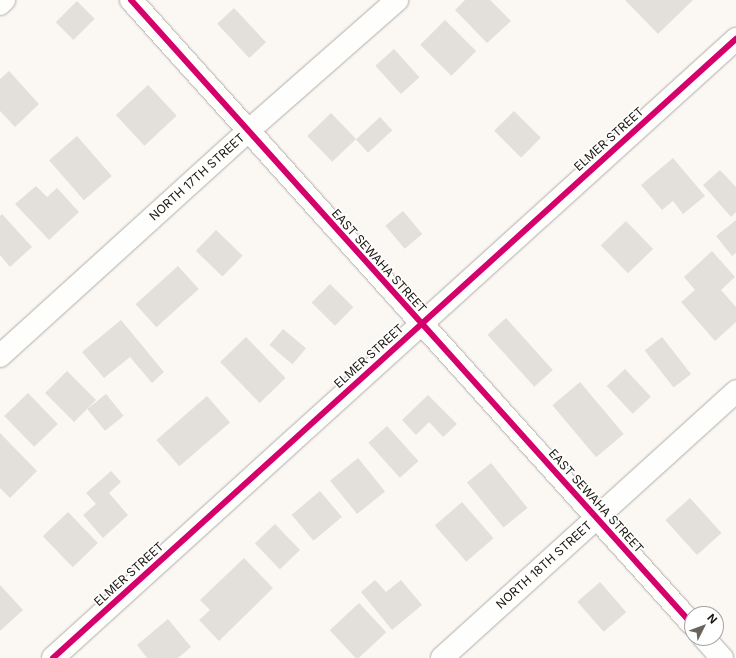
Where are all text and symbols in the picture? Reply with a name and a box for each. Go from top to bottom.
street label: ELMER STREET [571,104,647,174]
street label: NORTH 17TH STREET [146,130,248,224]
street label: EAST SEWAHA STREET [329,206,429,316]
street label: ELMER STREET [331,321,407,391]
street label: EAST SEWAHA STREET [546,446,646,556]
street label: NORTH 18TH STREET [493,518,595,612]
street label: ELMER STREET [91,539,167,609]
north arrow [684,606,724,646]
text: N [704,611,720,626]

